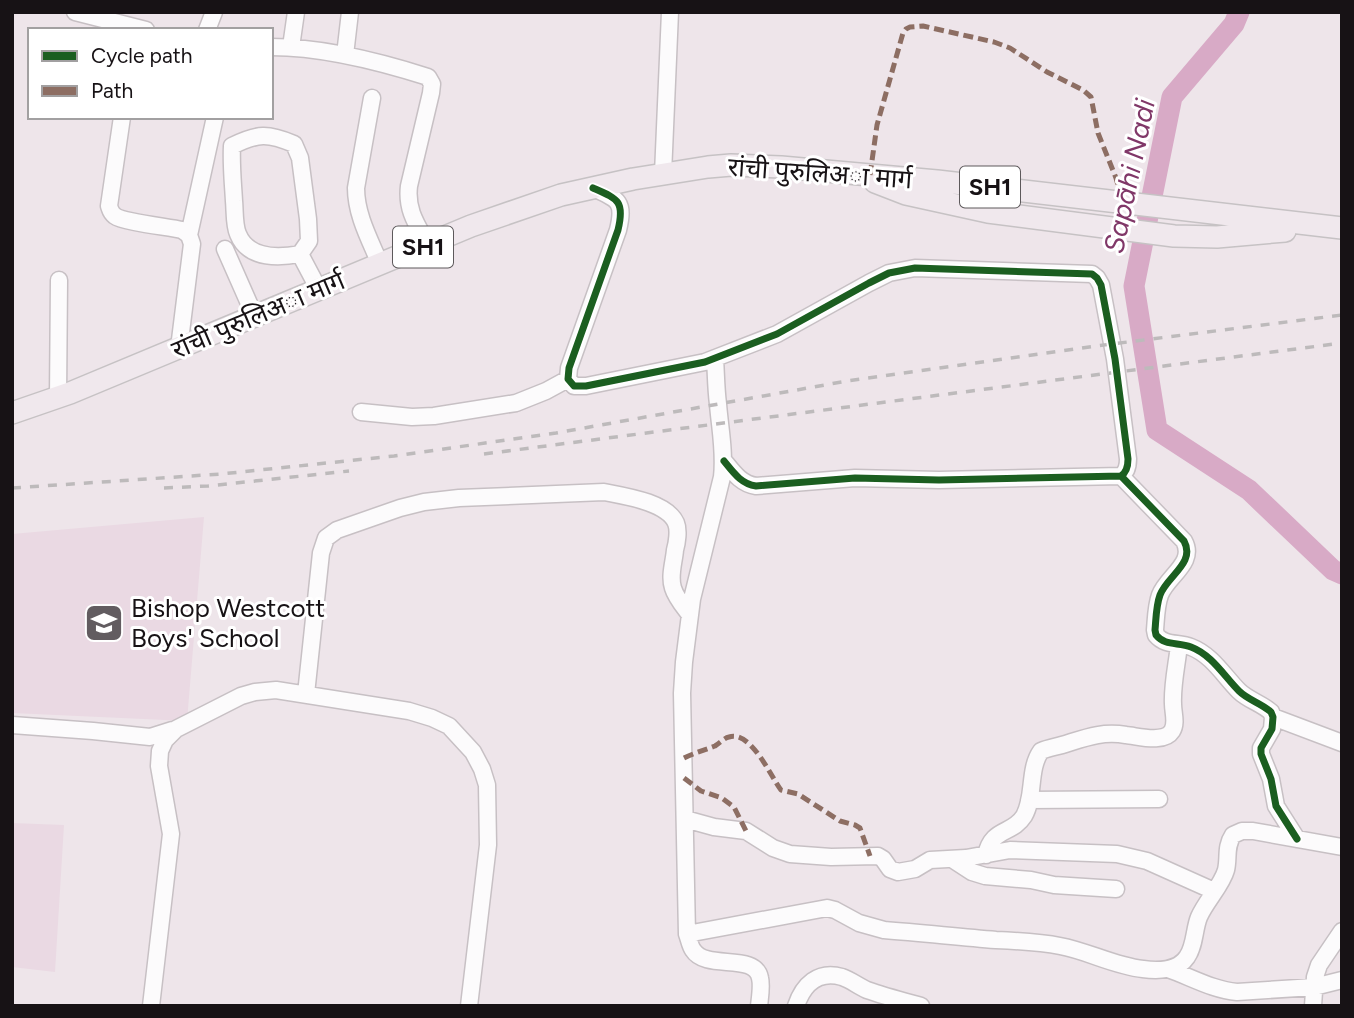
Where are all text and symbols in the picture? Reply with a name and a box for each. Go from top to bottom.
legend [28,28,273,119]
text: Cycle path [91,43,192,68]
text: Path [91,78,133,103]
water label: Sapāhi Nadi [1096,95,1162,256]
street label: रांची पुरुलिअा मार्ग [727,151,914,195]
road number: SH1 [960,167,1020,208]
road number: SH1 [393,226,453,268]
street label: रांची पुरुलिअा मार्ग [167,264,350,366]
place label: Bishop Westcott Boys' School [131,592,325,654]
school or university icon: Bishop Westcott Boys' School [83,602,125,644]

